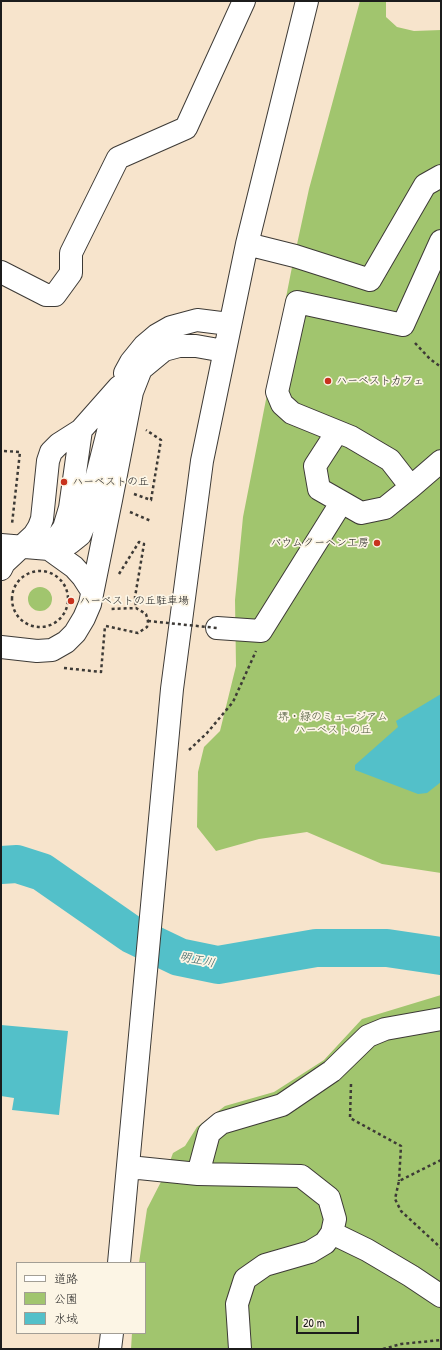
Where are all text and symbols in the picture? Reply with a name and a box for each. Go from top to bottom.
place label: ハーベストカフェ [336,374,424,388]
marker: ハーベストカフェ [323,376,333,386]
place label: ハーベストの丘 [72,475,149,489]
marker: ハーベストの丘 [59,477,69,487]
place label: バウムクーヘン工房 [270,536,369,550]
marker: バウムクーヘン工房 [372,538,382,548]
place label: ハーベストの丘駐車場 [79,594,189,608]
marker: ハーベストの丘駐車場 [66,596,76,606]
park label: 堺・緑のミュージアム ハーベストの丘 [278,710,388,736]
water label: 明正川 [178,949,216,971]
legend [16,1262,146,1334]
text: 道路 [54,1270,78,1287]
text: 公園 [54,1290,78,1307]
scale bar [298,1308,361,1334]
text: 水域 [54,1310,78,1327]
text: 20 m [303,1314,325,1331]

